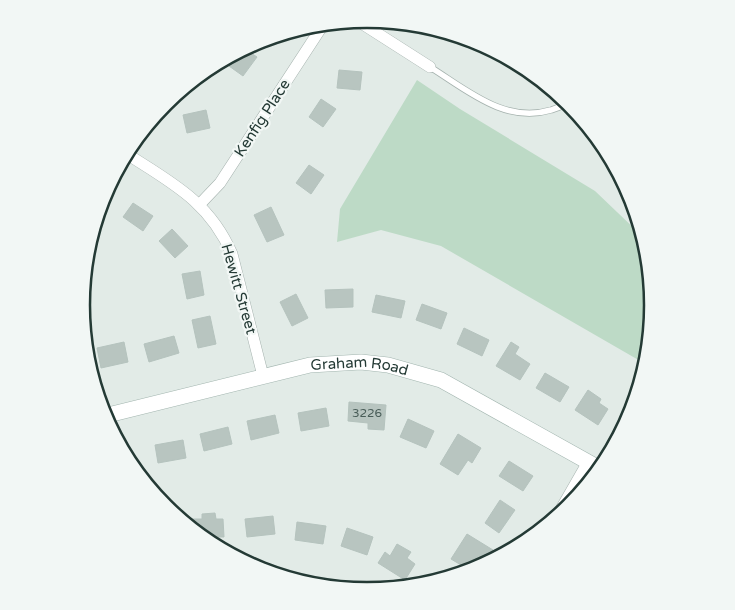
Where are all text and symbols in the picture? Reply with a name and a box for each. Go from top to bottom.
street label: Kenfig Place [230,76,294,160]
street label: Hewitt Street [217,242,261,337]
street label: Graham Road [310,353,410,379]
house number: 3226 [352,406,382,420]

